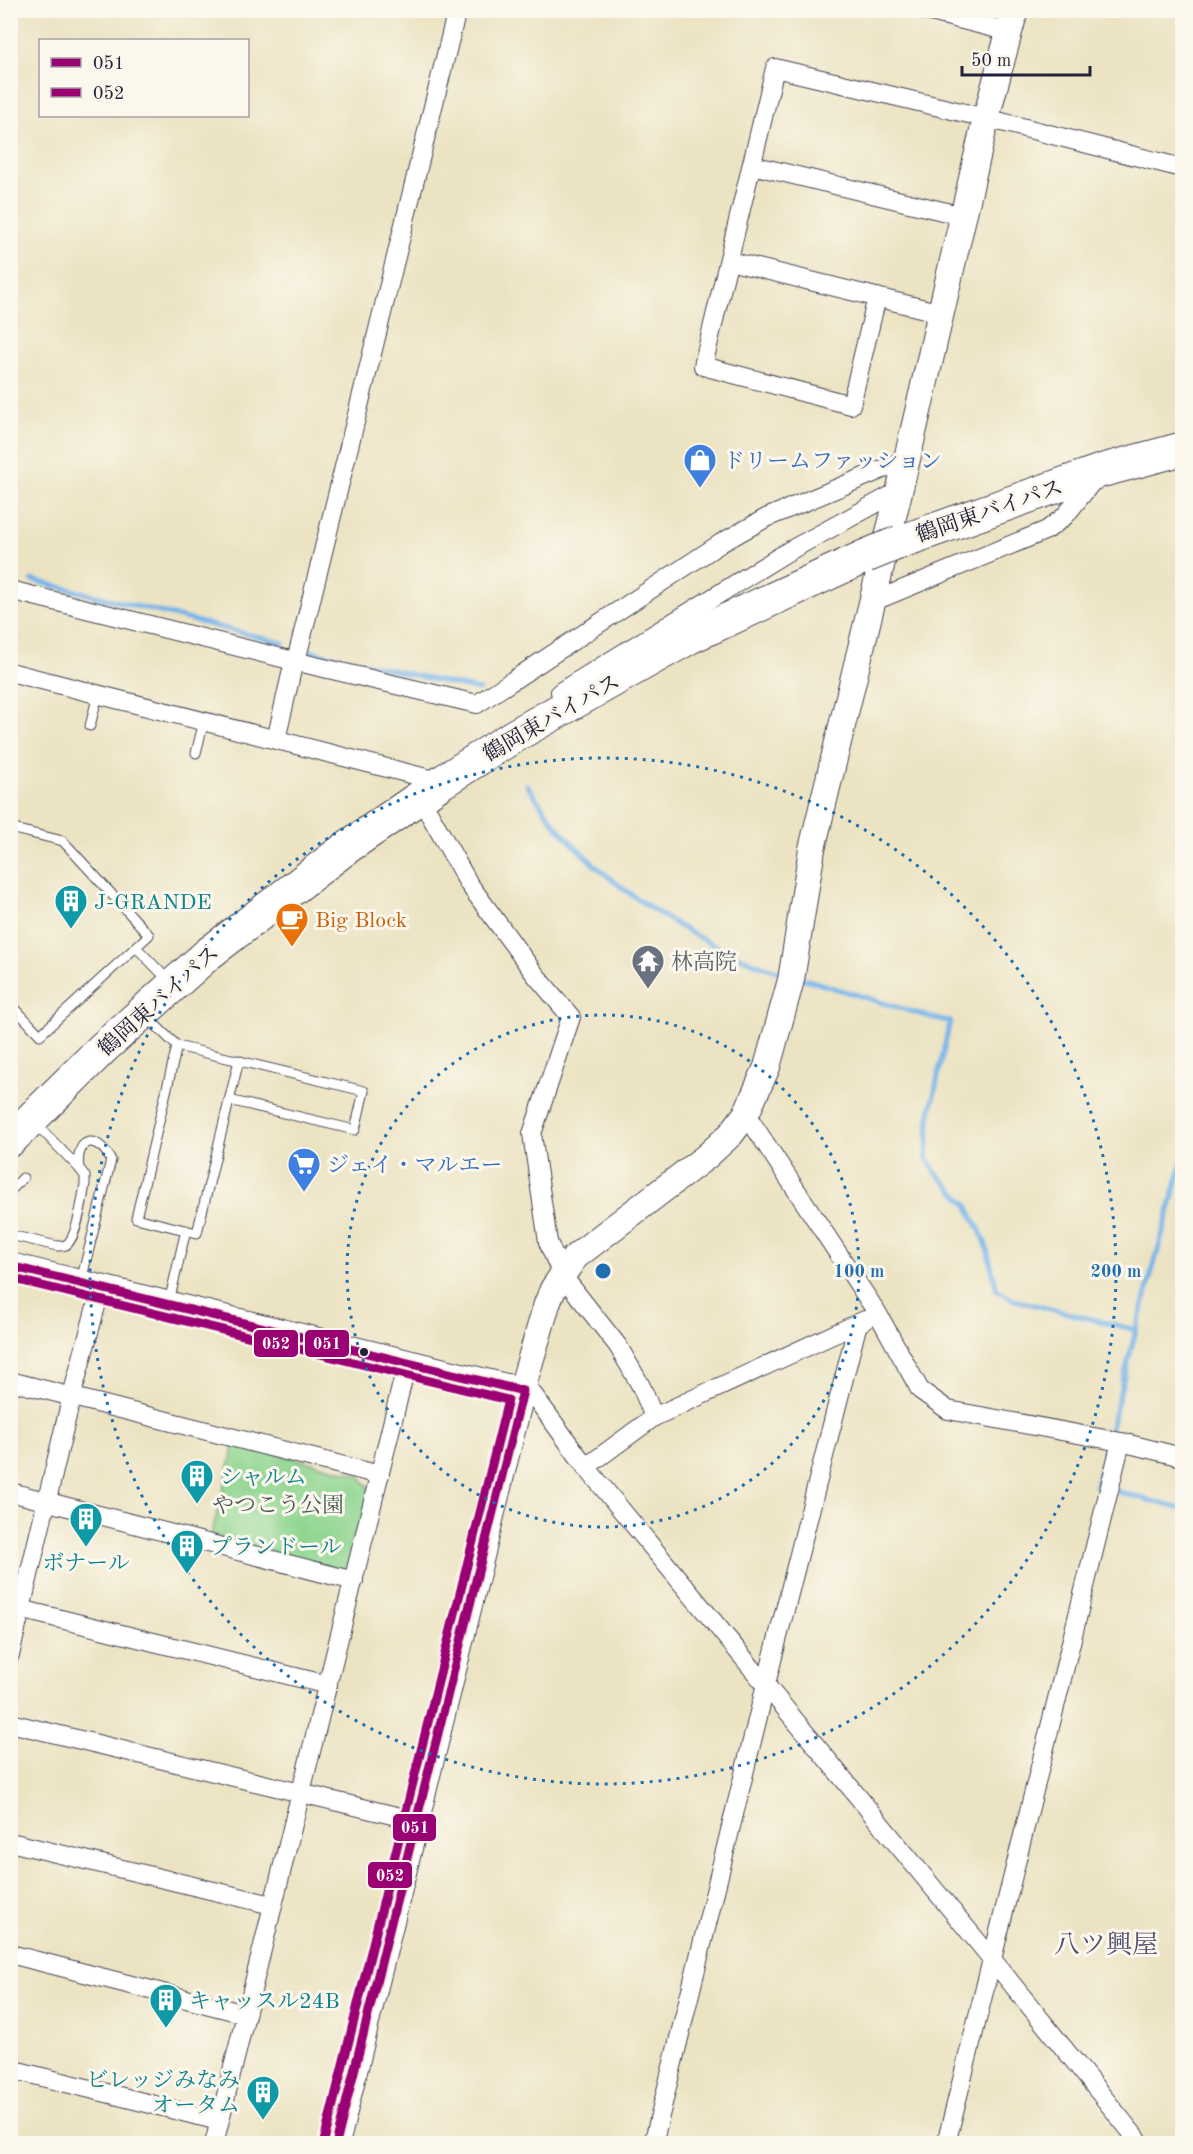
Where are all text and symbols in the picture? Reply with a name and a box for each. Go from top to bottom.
legend [39,39,249,117]
scale bar [962,39,1090,77]
text: 50 m [971,52,1011,70]
text: 051 [93,55,124,73]
text: 052 [93,85,124,103]
shop icon: ドリームファッション [682,442,718,489]
place label: ドリームファッション [723,451,942,473]
street label: 鶴岡東バイパス [913,475,1066,547]
street label: 鶴岡東バイパス [479,669,624,767]
building icon: J-GRANDE [53,883,89,930]
place label: J-GRANDE [94,892,212,914]
cafe icon: Big Block [274,901,310,948]
place label: Big Block [315,910,407,932]
street label: 鶴岡東バイパス [94,940,224,1061]
temple icon: 林高院 [630,943,666,990]
place label: 林高院 [671,950,737,974]
supermarket icon: ジェイ・マルエー [286,1146,322,1193]
place label: ジェイ・マルエー [327,1154,503,1177]
centre of rings [593,1261,613,1281]
text: 100 m [834,1263,884,1281]
text: 200 m [1091,1263,1141,1281]
line badge: 052 [253,1329,299,1358]
line badge: 051 [304,1329,350,1358]
text: 052 [262,1337,290,1353]
text: 051 [313,1337,341,1353]
unlabelled marker [358,1346,370,1358]
building icon: シャルム [179,1458,215,1505]
place label: シャルム [220,1467,307,1489]
park label: やつこう公園 [212,1493,344,1517]
building icon: ボナール [68,1501,104,1548]
building icon: プランドール [169,1528,205,1575]
place label: プランドール [210,1536,342,1559]
place label: ボナール [42,1552,130,1575]
line badge: 051 [392,1813,437,1842]
text: 051 [401,1821,429,1837]
line badge: 052 [367,1861,413,1889]
text: 052 [376,1869,404,1885]
district label: 八ツ興屋 [1054,1931,1158,1959]
building icon: キャッスル24B [148,1982,184,2029]
place label: キャッスル24B [189,1991,340,2013]
place label: ビレッジみなみ オータム [86,2069,240,2117]
building icon: ビレッジみなみ オータム [245,2074,281,2121]

